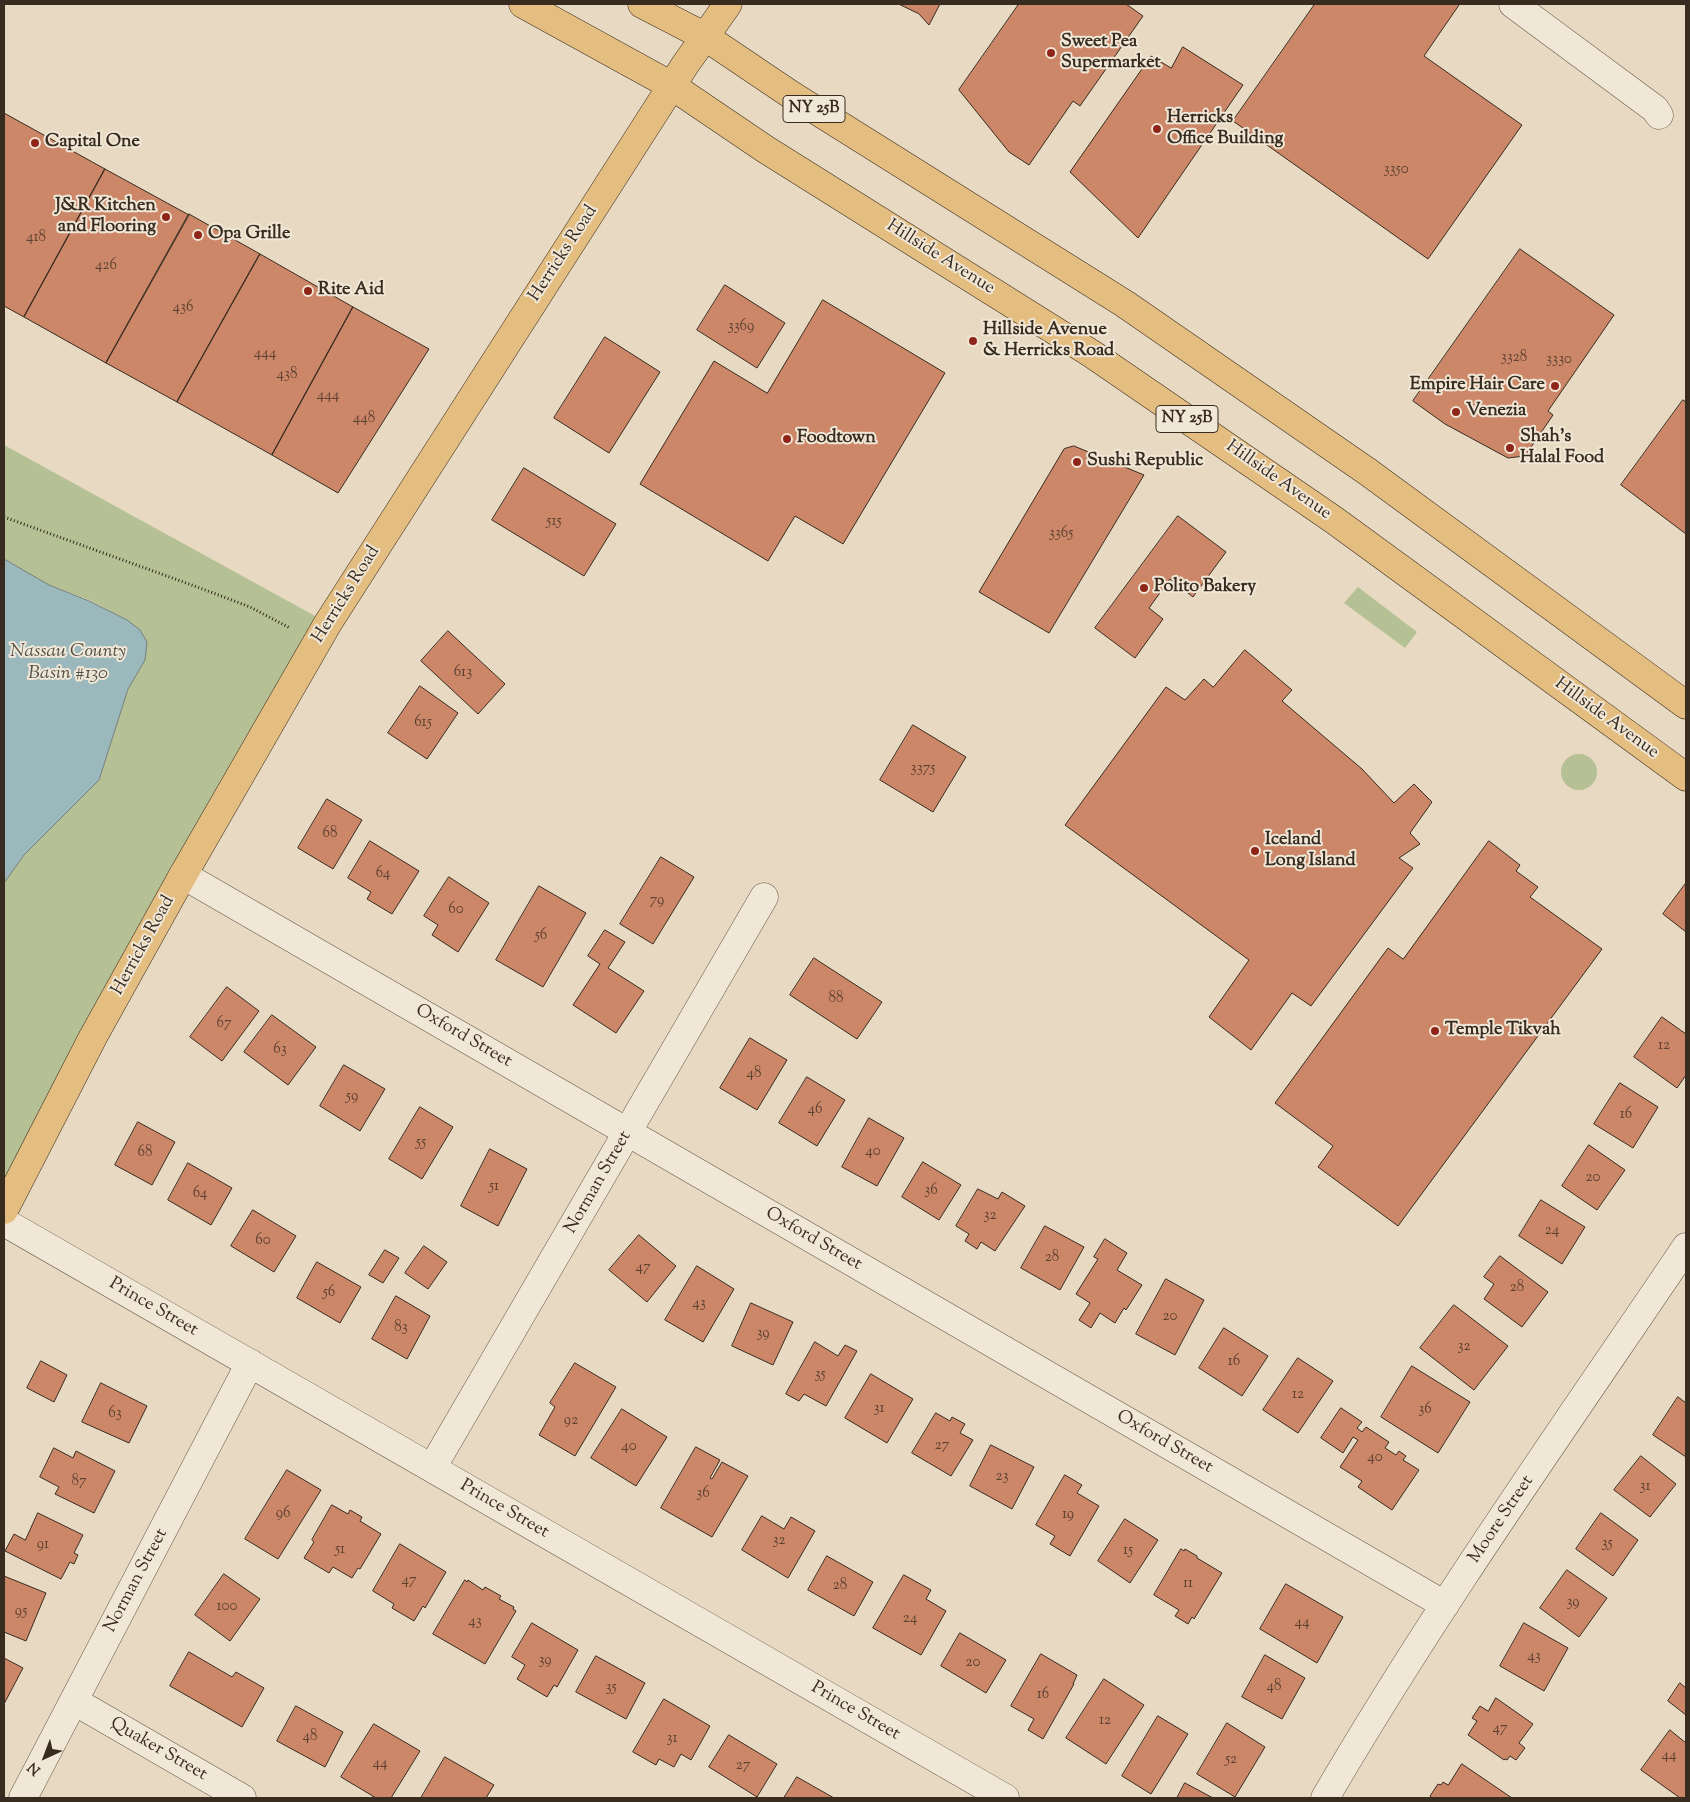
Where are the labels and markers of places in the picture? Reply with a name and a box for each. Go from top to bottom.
place label: Sweet Pea Supermarket [1061,32,1161,74]
marker: Sweet Pea Supermarket [1045,47,1057,59]
place label: Herricks Office Building [1167,108,1283,150]
marker: Herricks Office Building [1151,123,1163,135]
place label: Capital One [45,132,140,154]
marker: Capital One [29,137,41,149]
place label: J&R Kitchen and Flooring [55,196,156,238]
marker: J&R Kitchen and Flooring [160,211,172,223]
place label: Opa Grille [208,224,290,246]
marker: Opa Grille [192,229,204,241]
place label: Rite Aid [318,280,384,302]
marker: Rite Aid [302,285,314,297]
place label: Hillside Avenue & Herricks Road [983,320,1114,362]
marker: Hillside Avenue & Herricks Road [967,335,979,347]
place label: Empire Hair Care [1410,375,1545,397]
marker: Empire Hair Care [1549,380,1561,392]
place label: Venezia [1466,401,1526,423]
marker: Venezia [1450,406,1462,418]
place label: Shah's Halal Food [1520,427,1604,469]
place label: Foodtown [797,428,876,450]
marker: Foodtown [781,433,793,445]
marker: Shah's Halal Food [1504,442,1516,454]
place label: Sushi Republic [1087,451,1203,473]
marker: Sushi Republic [1071,456,1083,468]
place label: Polito Bakery [1154,577,1256,599]
marker: Polito Bakery [1138,582,1150,594]
place label: Iceland Long Island [1265,830,1356,872]
marker: Iceland Long Island [1249,845,1261,857]
place label: Temple Tikvah [1445,1020,1561,1042]
marker: Temple Tikvah [1429,1025,1441,1037]

